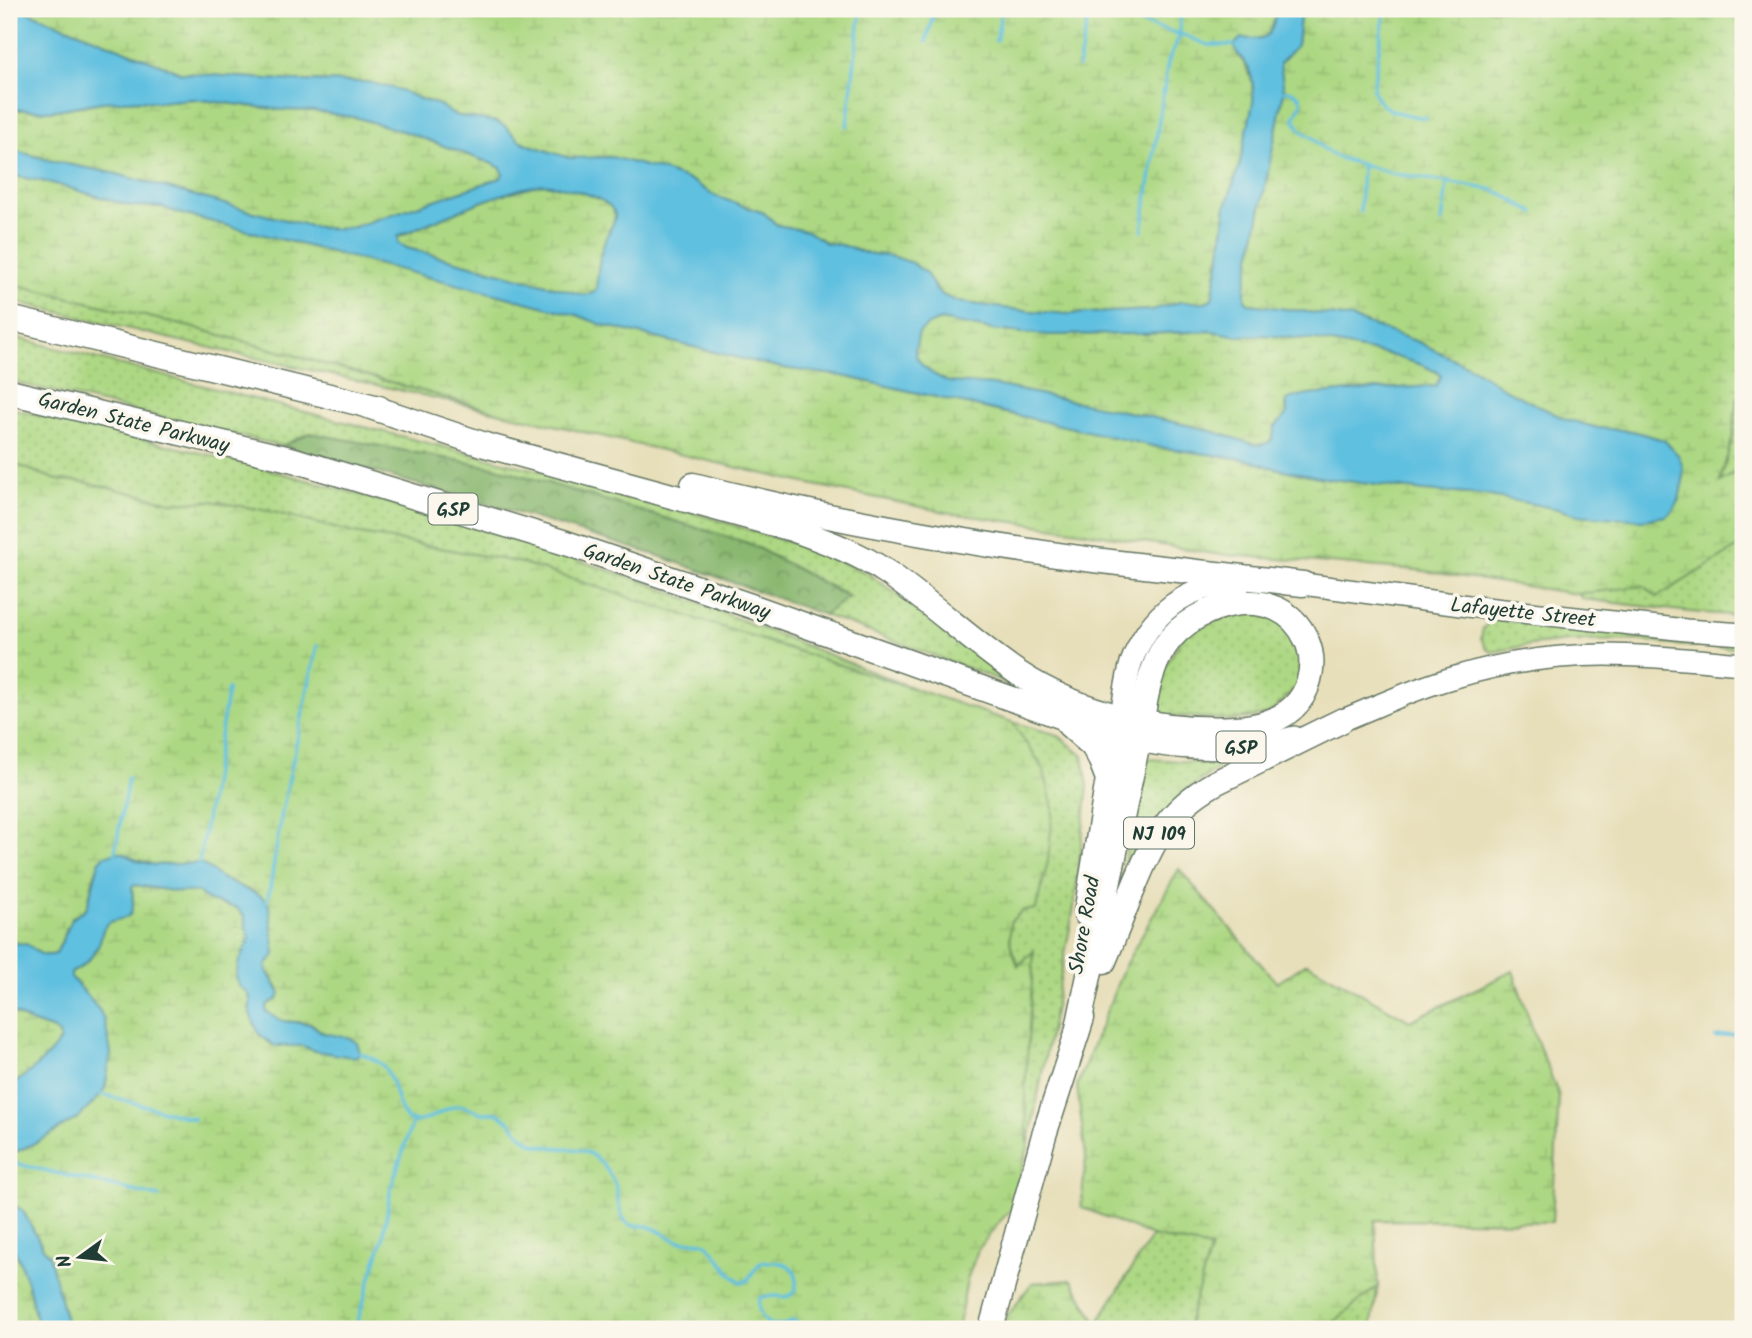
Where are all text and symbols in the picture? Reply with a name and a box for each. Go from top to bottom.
street label: Garden State Parkway [34,384,233,463]
road number: GSP [428,494,477,524]
street label: Garden State Parkway [578,535,775,630]
street label: Lafayette Street [1449,589,1598,638]
road number: GSP [1216,732,1266,762]
road number: NJ 109 [1124,818,1194,848]
street label: Shore Road [1061,873,1110,977]
north arrow [46,1222,116,1292]
text: N [49,1251,82,1271]

